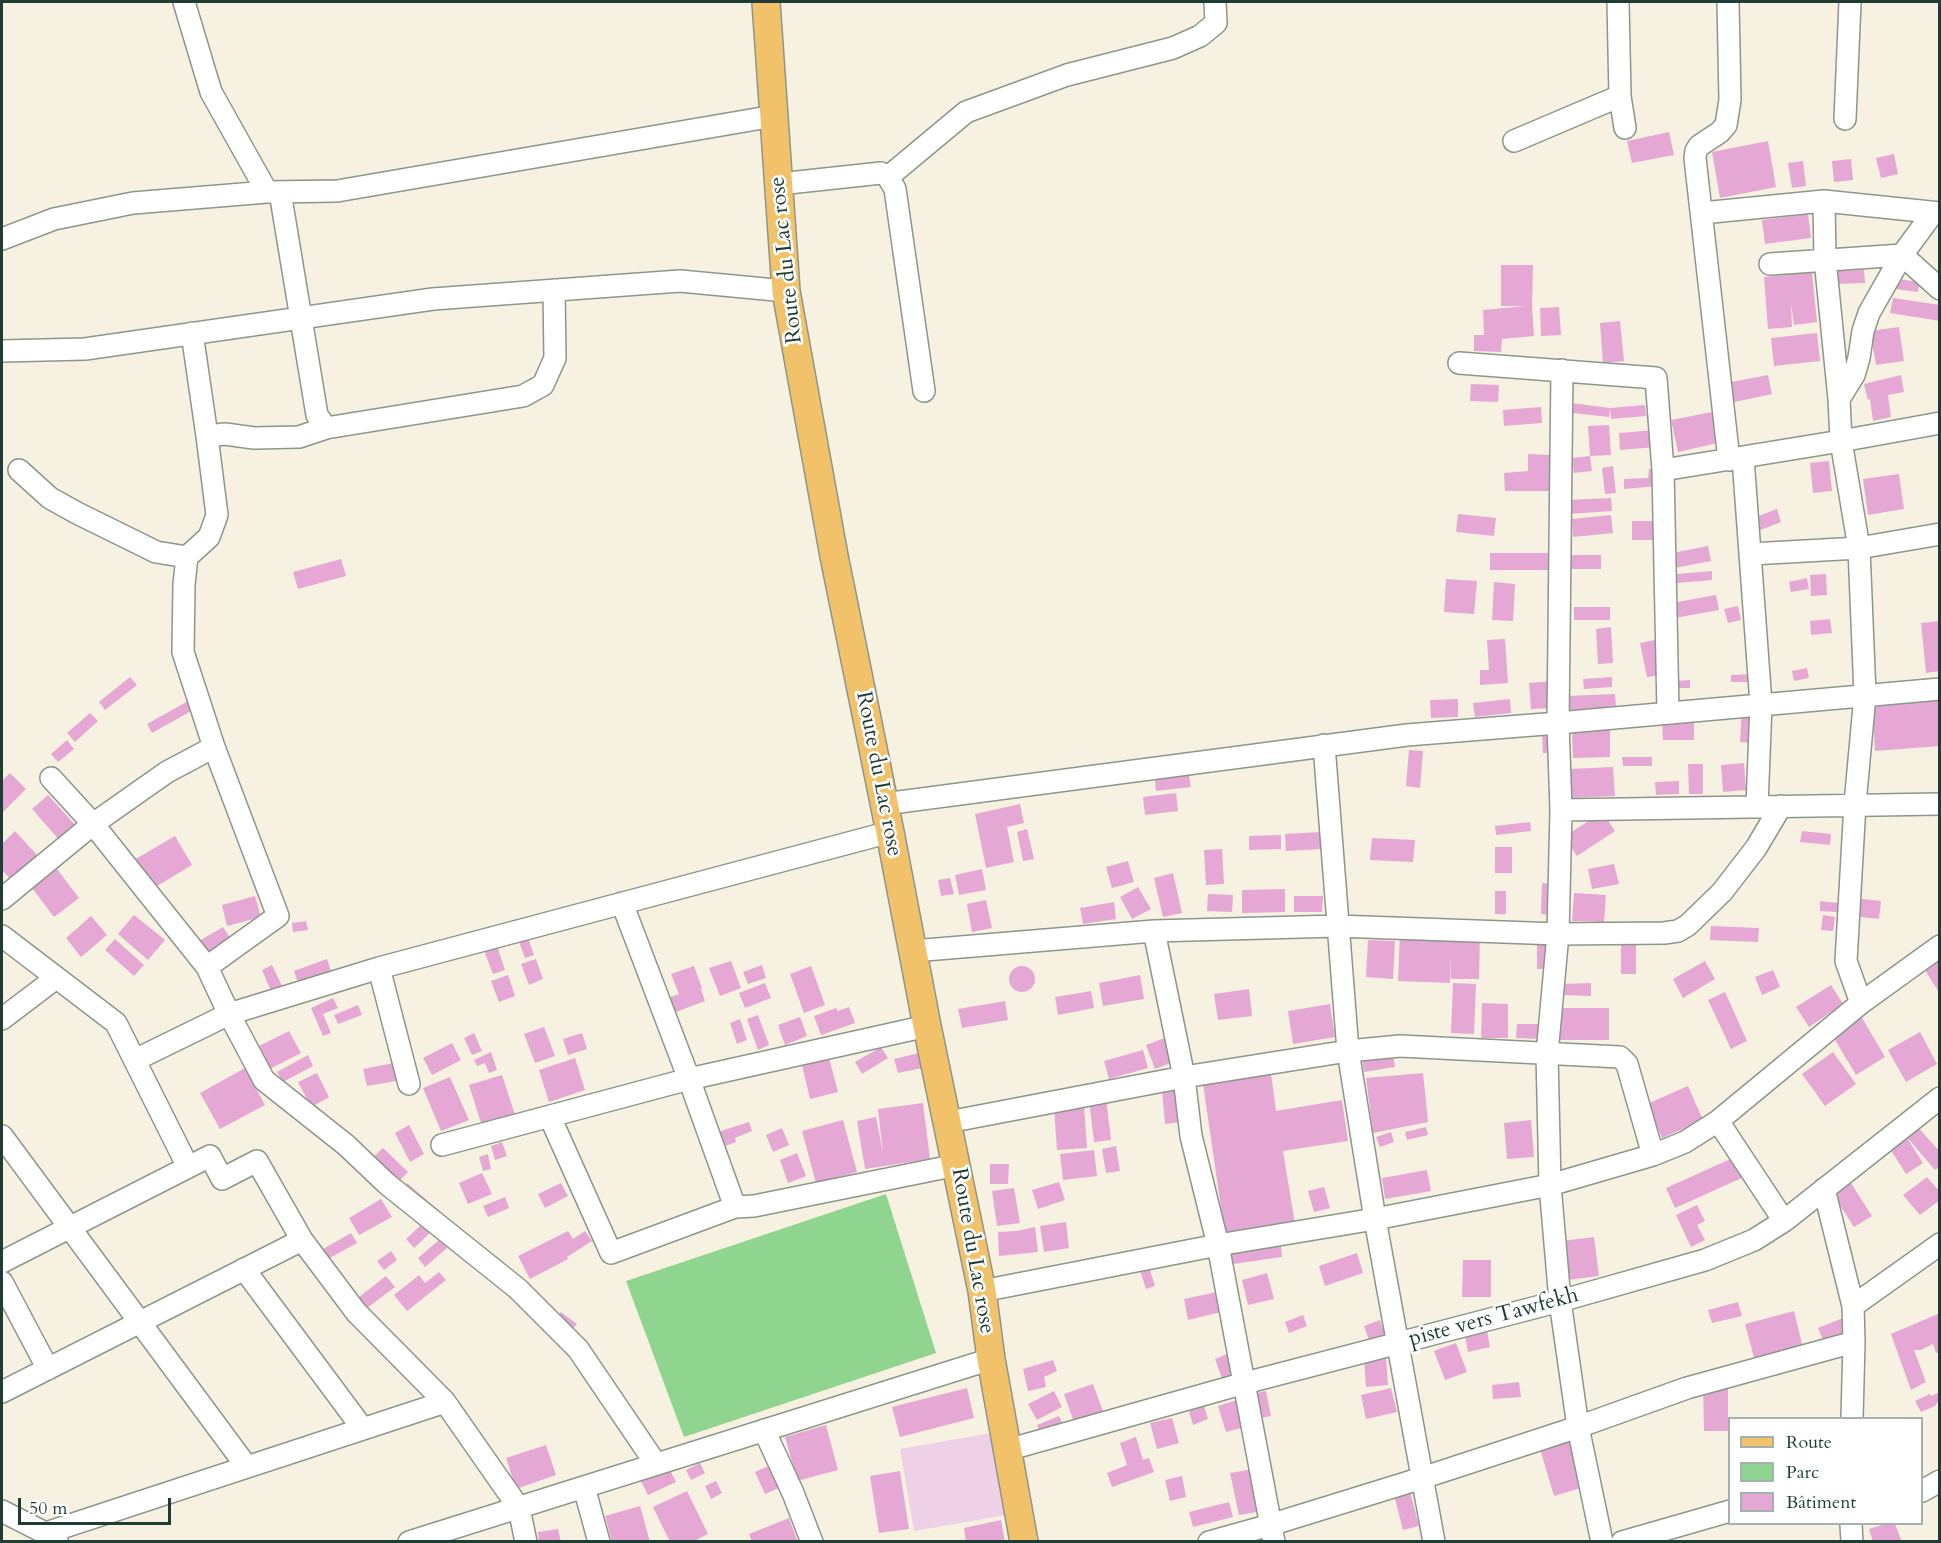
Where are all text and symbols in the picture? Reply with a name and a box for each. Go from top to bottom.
street label: Route du Lac rose [765,175,809,345]
street label: Route du Lac rose [849,689,907,859]
street label: Route du Lac rose [944,1166,1000,1336]
street label: piste vers Tawfekh [1406,1283,1582,1353]
legend [1728,1417,1923,1525]
text: Route [1786,1430,1832,1455]
text: Parc [1786,1460,1819,1485]
scale bar [21,1486,174,1524]
text: Bâtiment [1786,1490,1856,1515]
text: 50 m [29,1496,68,1521]

